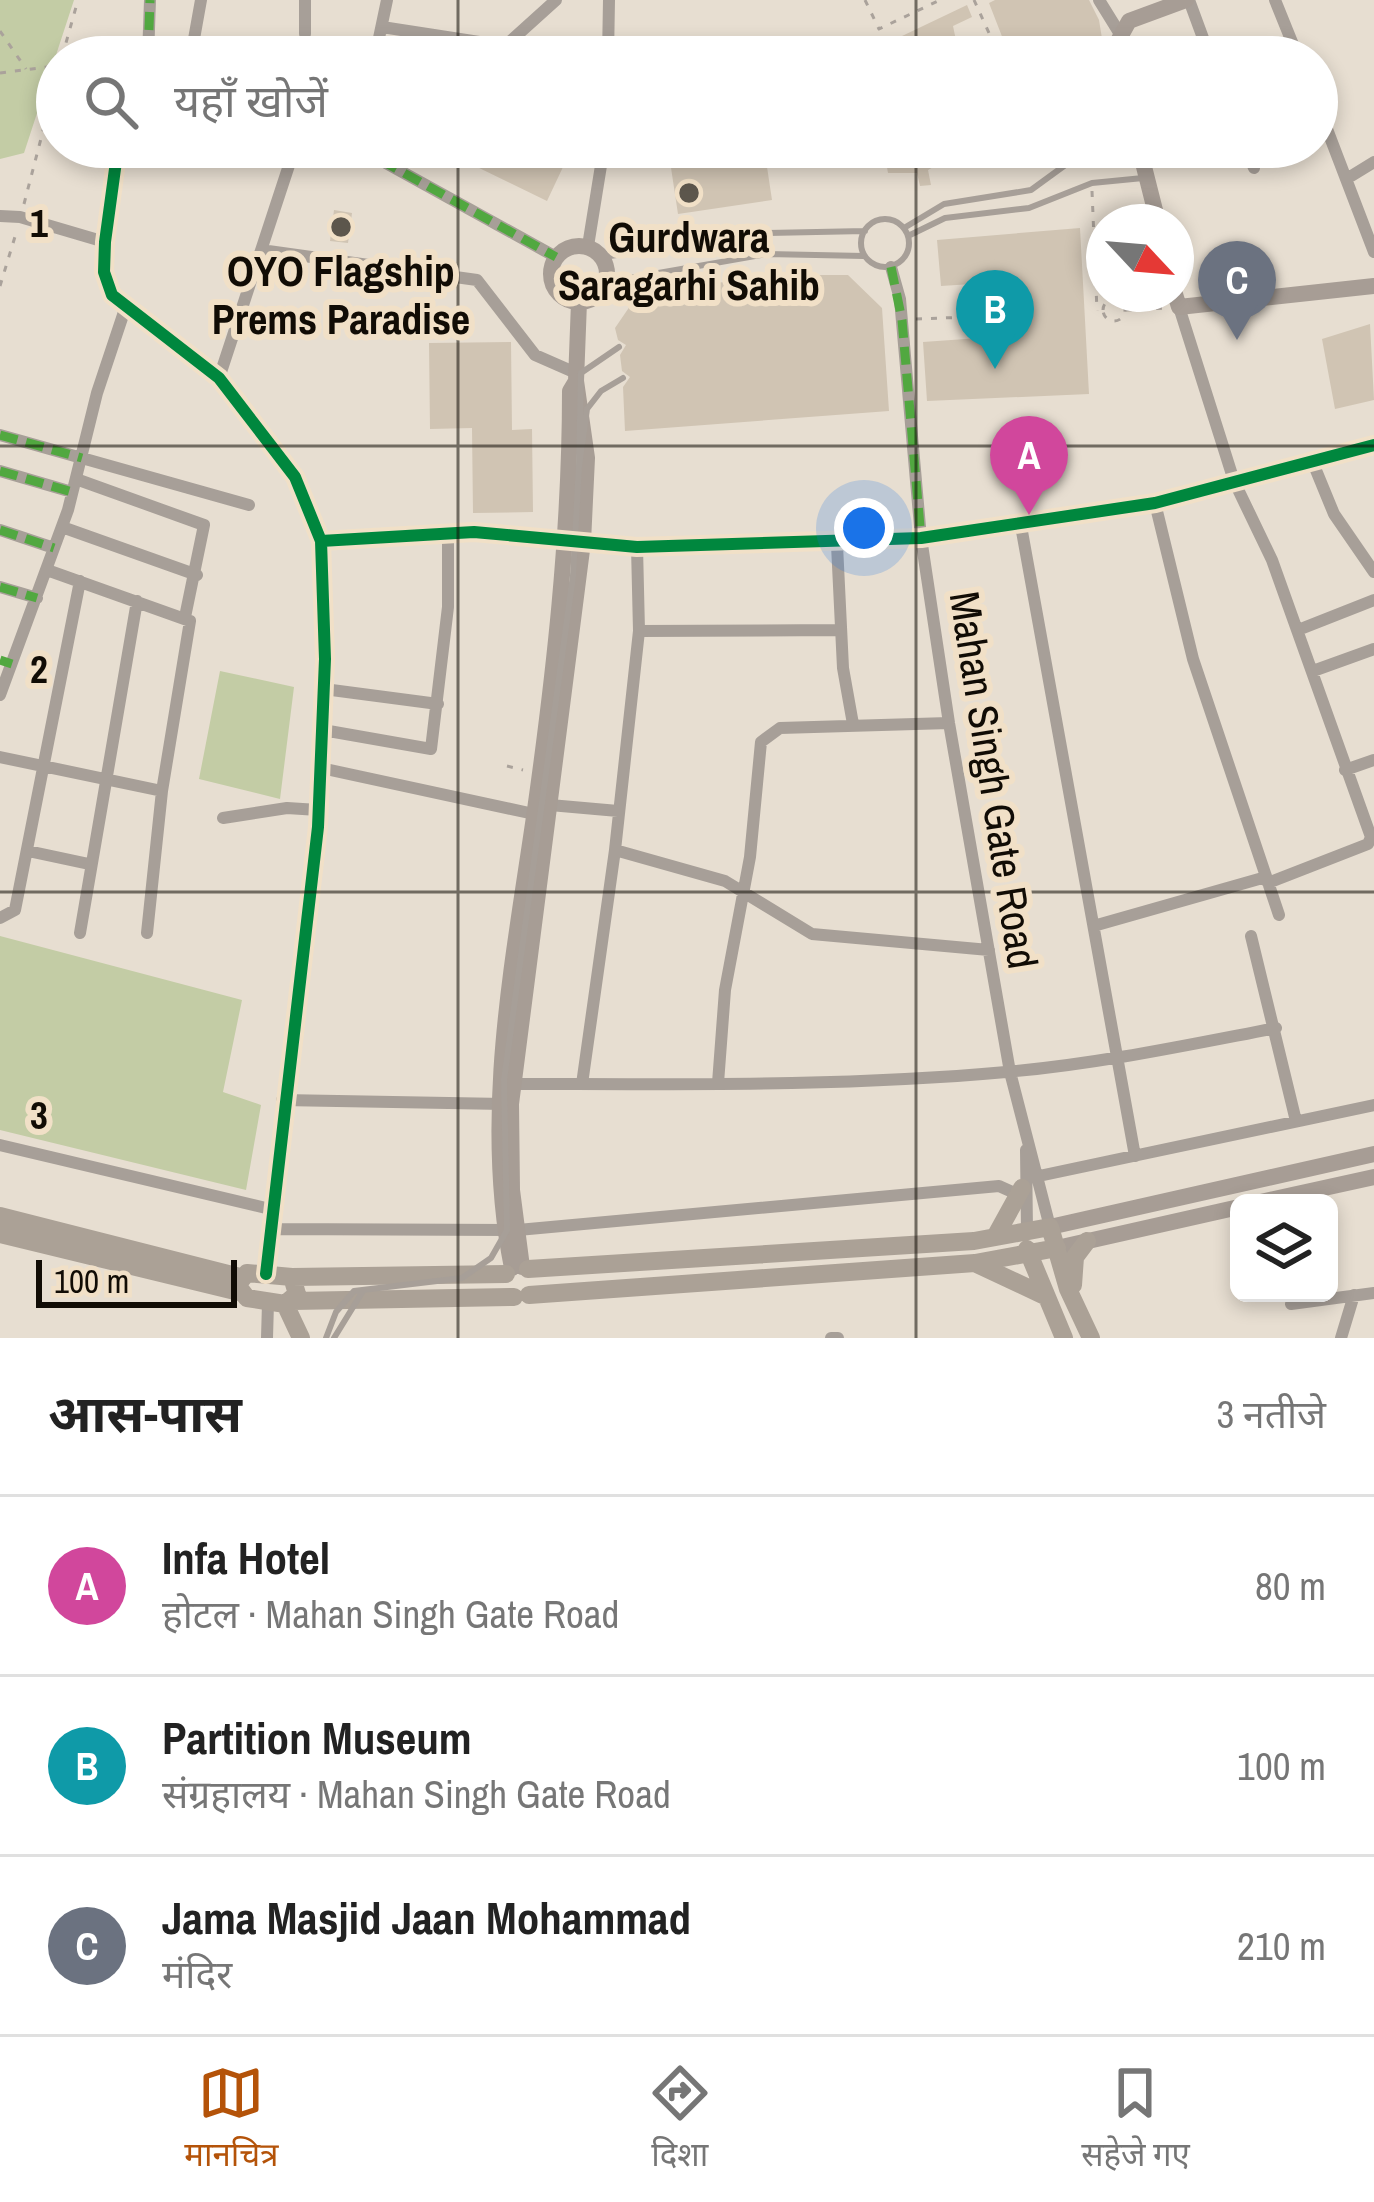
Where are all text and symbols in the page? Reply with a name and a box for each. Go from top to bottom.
search box [36,36,1338,168]
icon: search [78,69,144,135]
text: यहाँ खोजें [174,70,328,131]
marker: Gurdwara Saragarhi Sahib [676,180,702,206]
text: 1 [30,197,48,249]
north arrow [1086,204,1194,312]
place label: Gurdwara Saragarhi Sahib [558,209,820,313]
marker: OYO Flagship Prems Paradise [328,214,354,240]
pin: C [1198,241,1276,340]
place label: OYO Flagship Prems Paradise [212,243,470,347]
pin: B [956,270,1034,369]
pin: A [990,416,1068,515]
your location [834,498,894,558]
street label: Mahan Singh Gate Road [937,587,1051,973]
text: 2 [30,643,48,695]
text: 3 [30,1089,48,1141]
map controls [1230,1194,1338,1302]
button: layers [1230,1194,1338,1302]
scale bar [36,1254,237,1307]
text: 100 m [54,1259,129,1303]
text: आस-पास [48,1379,242,1448]
text: 3 नतीजे [1216,1388,1326,1440]
text: Infa Hotel [162,1527,330,1588]
text: A [75,1560,99,1612]
text: 80 m [1255,1560,1326,1612]
text: होटल · Mahan Singh Gate Road [162,1588,619,1640]
text: Partition Museum [162,1707,472,1768]
text: B [75,1740,99,1792]
text: 100 m [1237,1740,1326,1792]
text: संग्रहालय · Mahan Singh Gate Road [162,1768,671,1820]
text: Jama Masjid Jaan Mohammad [162,1887,691,1948]
text: C [75,1920,99,1972]
text: 210 m [1237,1920,1326,1972]
text: मंदिर [162,1948,232,2000]
tab: मानचित्र [184,2060,278,2179]
tab: दिशा [647,2060,713,2179]
tab: सहेजे गए [1081,2060,1190,2179]

